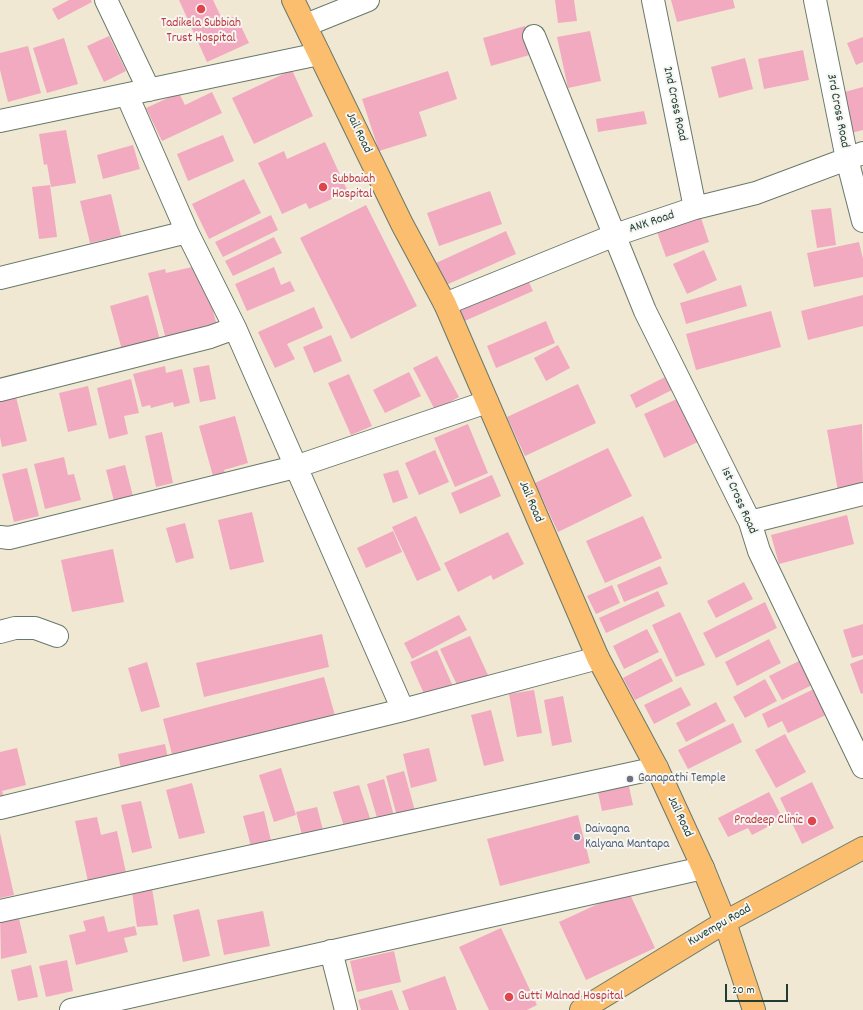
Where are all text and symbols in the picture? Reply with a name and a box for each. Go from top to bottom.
marker: Tadikela Subbiah Trust Hospital [195,3,207,15]
place label: Tadikela Subbiah Trust Hospital [161,16,241,47]
street label: 2nd Cross Road [658,65,690,143]
street label: 3rd Cross Road [822,73,852,149]
street label: Jail Road [341,110,375,156]
place label: Subbaiah Hospital [332,172,375,203]
marker: Subbaiah Hospital [317,181,329,193]
street label: ANK Road [627,208,677,238]
street label: 1st Cross Road [716,465,760,537]
street label: Jail Road [514,479,546,525]
place label: Ganapathi Temple [638,771,726,787]
marker: Ganapathi Temple [625,774,635,784]
street label: Jail Road [663,794,695,840]
place label: Pradeep Clinic [734,813,803,829]
marker: Pradeep Clinic [806,815,818,827]
place label: Daivagna Kalyana Mantapa [585,822,669,853]
marker: Daivagna Kalyana Mantapa [572,832,582,842]
street label: Kuvempu Road [686,902,754,950]
scale bar [727,976,790,1002]
text: 20 m [732,982,755,999]
place label: Gutti Malnad Hospital [518,989,623,1005]
marker: Gutti Malnad Hospital [503,991,515,1003]

